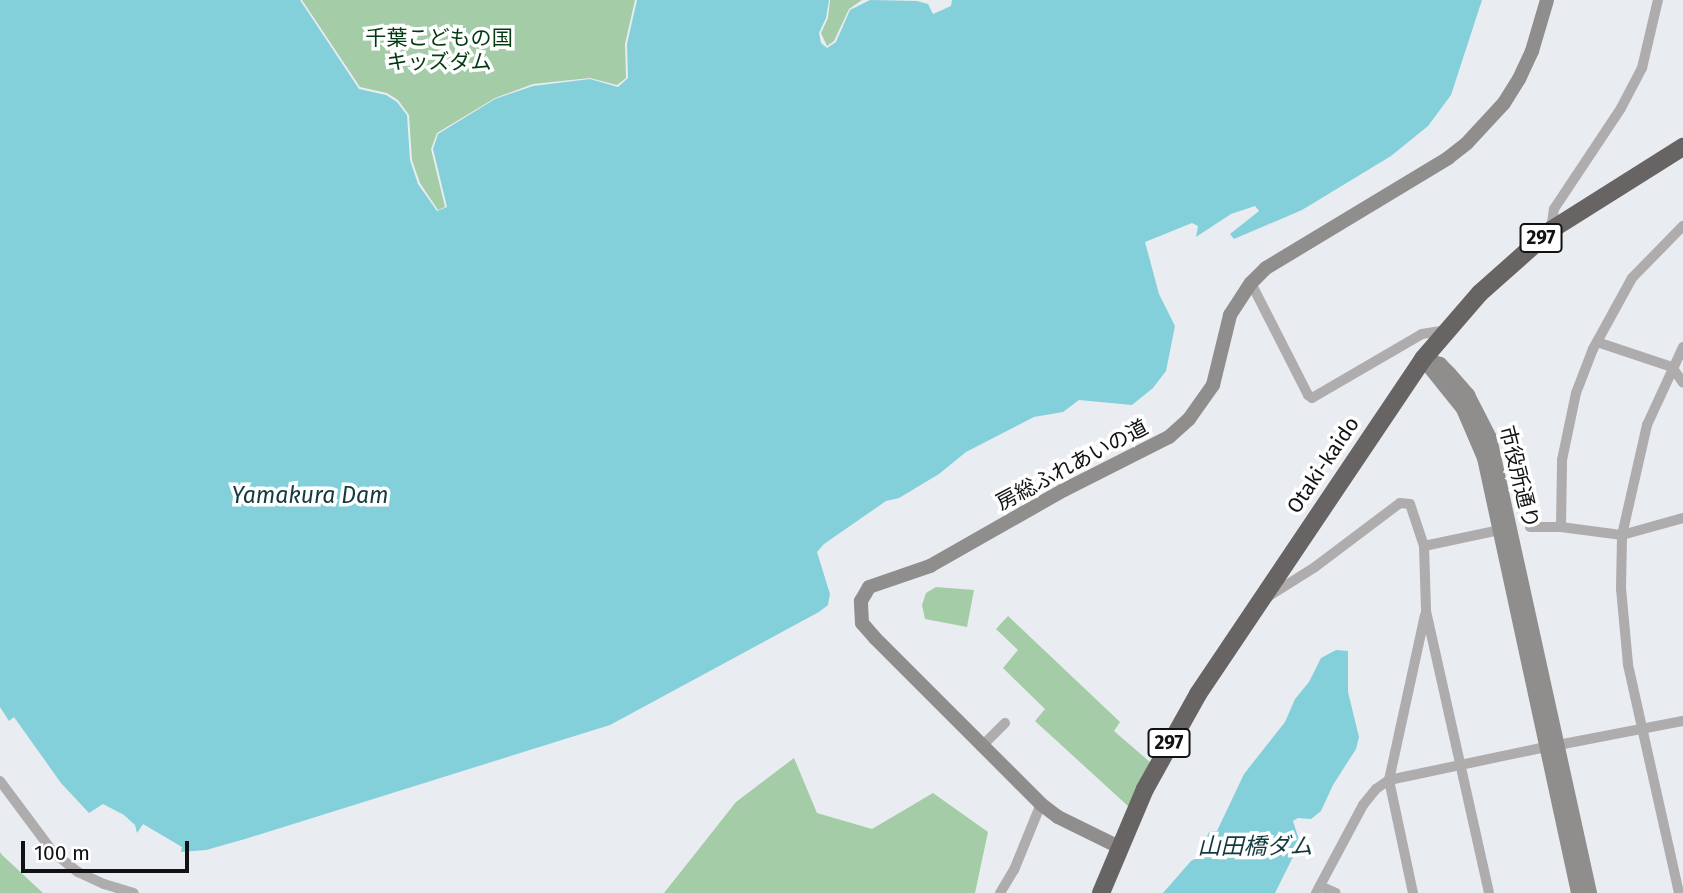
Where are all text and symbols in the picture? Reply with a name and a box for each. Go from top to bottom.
park label: 千葉こどもの国 キッズダム [366,25,512,75]
road number: 297 [1518,222,1564,254]
street label: Otaki-kaido [1281,412,1365,518]
street label: 房総ふれあいの道 [992,414,1152,516]
street label: 市役所通り [1494,423,1544,531]
water label: Yamakura Dam [231,481,389,509]
road number: 297 [1146,728,1192,758]
scale bar [24,826,192,870]
water label: 山田橋ダム [1198,832,1312,860]
text: 100 m [34,840,90,866]

